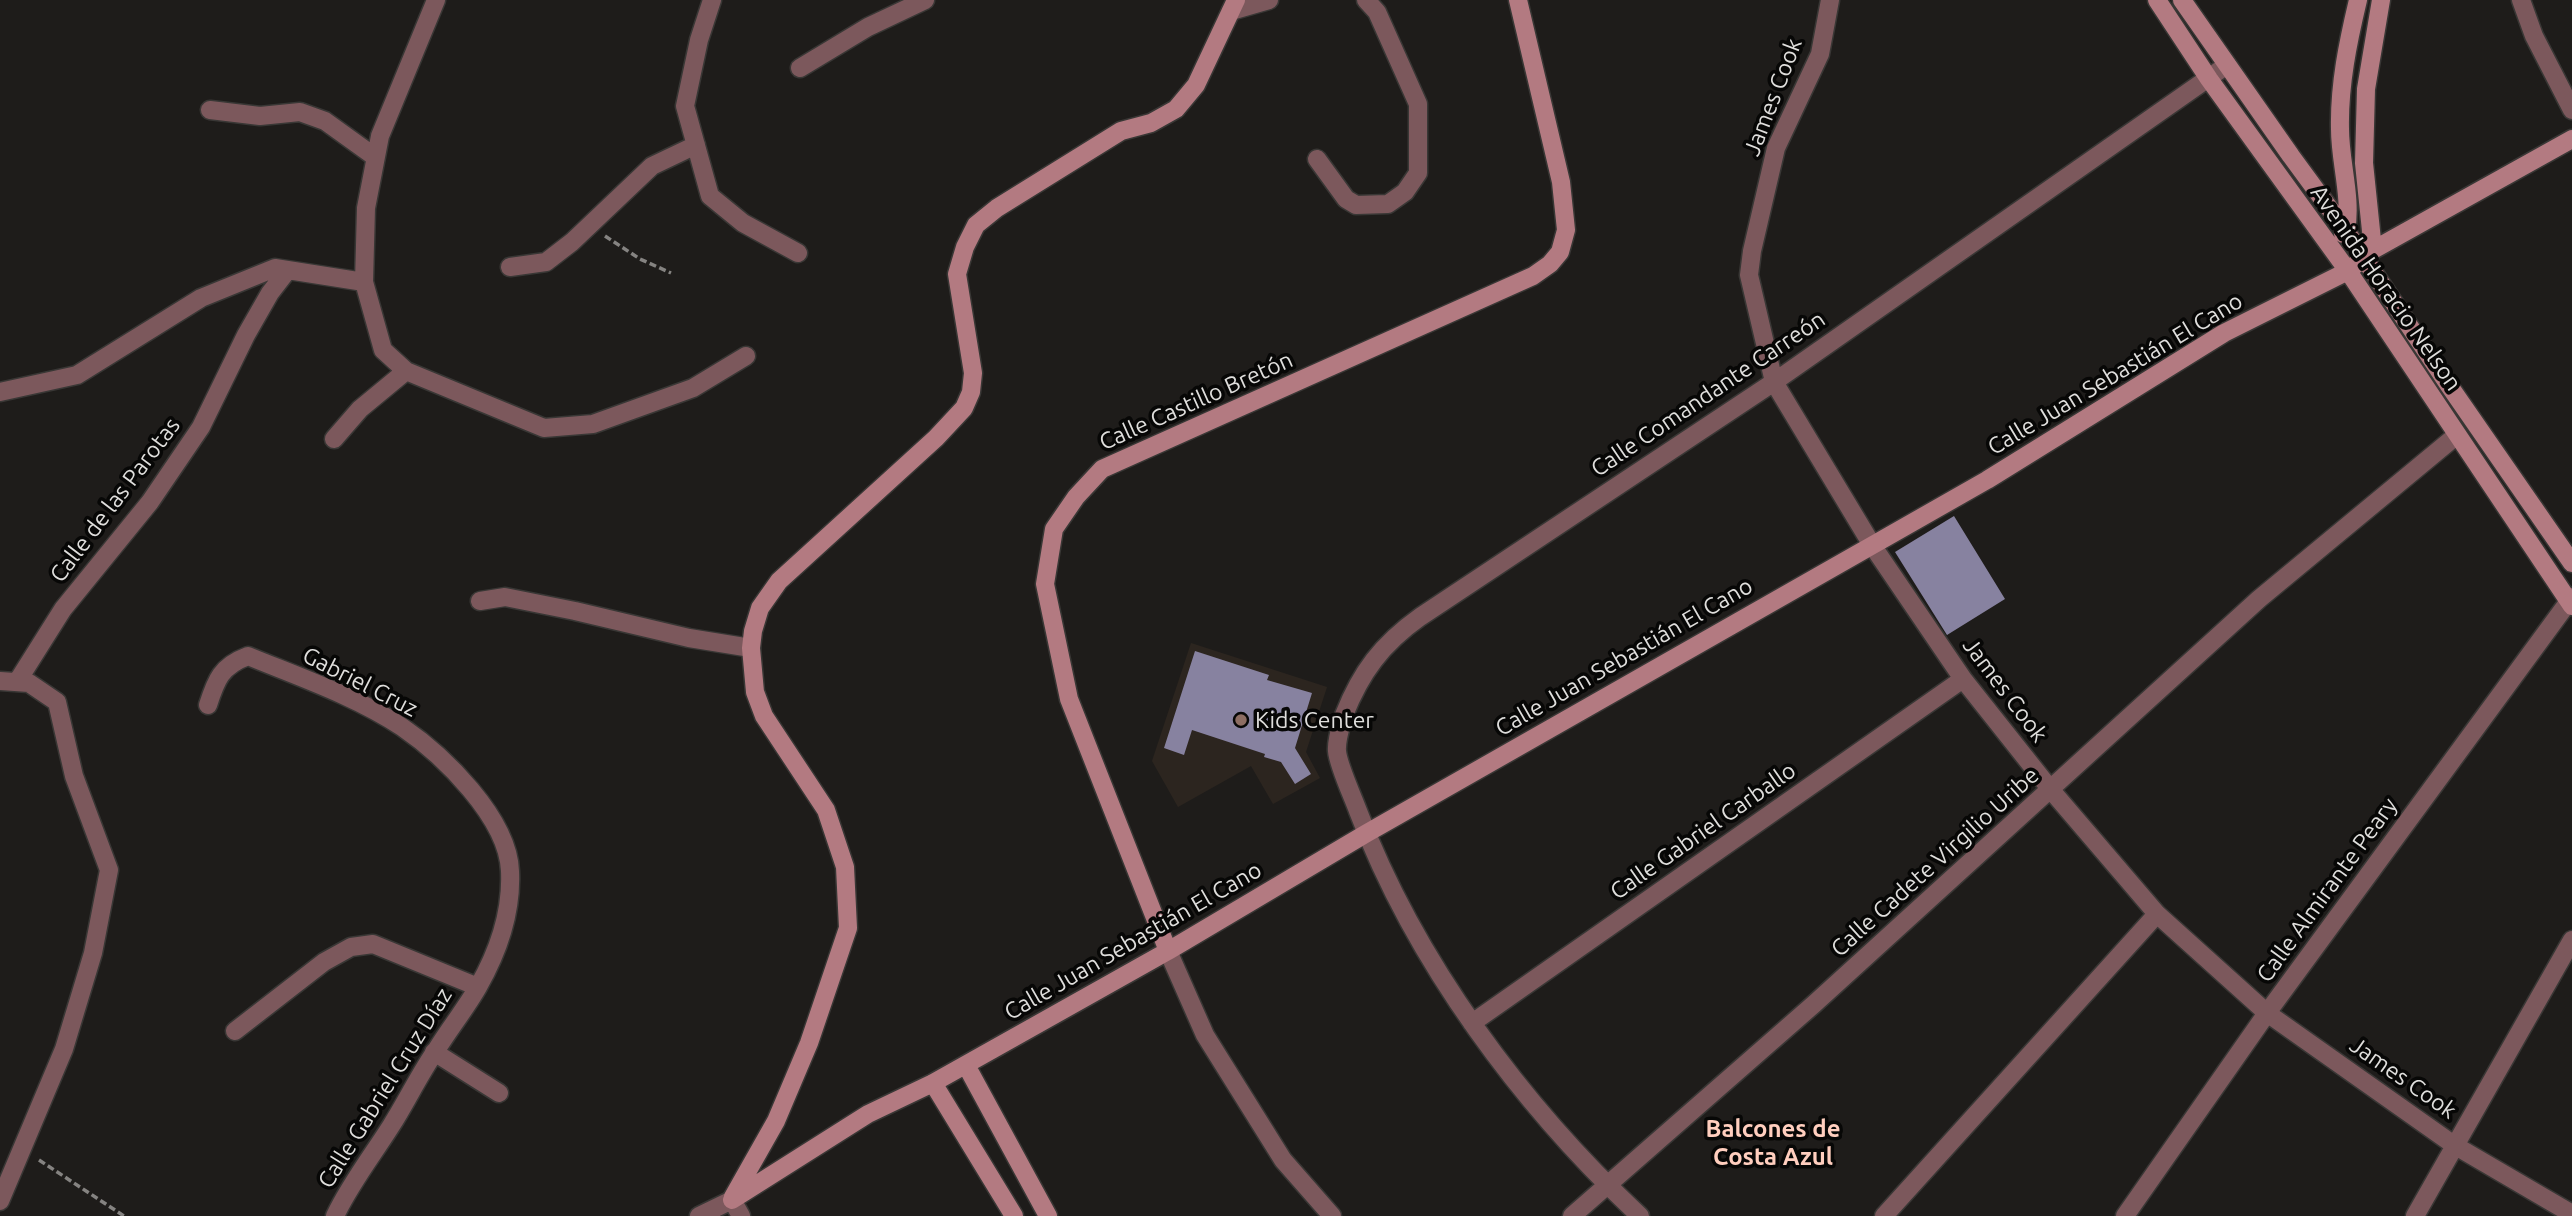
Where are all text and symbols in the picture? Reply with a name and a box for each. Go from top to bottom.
street label: James Cook [1738,34,1808,160]
street label: Avenida Horacio Nelson [2305,180,2467,396]
street label: Calle Juan Sebastián El Cano [1983,287,2247,461]
street label: Calle Comandante Carreón [1586,305,1830,483]
street label: Calle Castillo Bretón [1095,346,1297,456]
street label: Calle de las Parotas [44,412,186,588]
street label: Calle Juan Sebastián El Cano [1491,572,1757,742]
street label: James Cook [1957,632,2053,748]
street label: Gabriel Cruz [298,641,422,723]
place label: Kids Center [1255,706,1374,734]
marker: Kids Center [1233,712,1249,728]
street label: Calle Gabriel Carballo [1605,757,1801,905]
street label: Calle Cadete Virgilio Uribe [1825,761,2045,963]
street label: Calle Almirante Peary [2251,792,2403,988]
street label: Calle Juan Sebastián El Cano [1000,856,1266,1026]
street label: Calle Gabriel Cruz Díaz [312,983,458,1193]
street label: James Cook [2344,1031,2462,1125]
district label: Balcones de Costa Azul [1705,1115,1841,1171]

